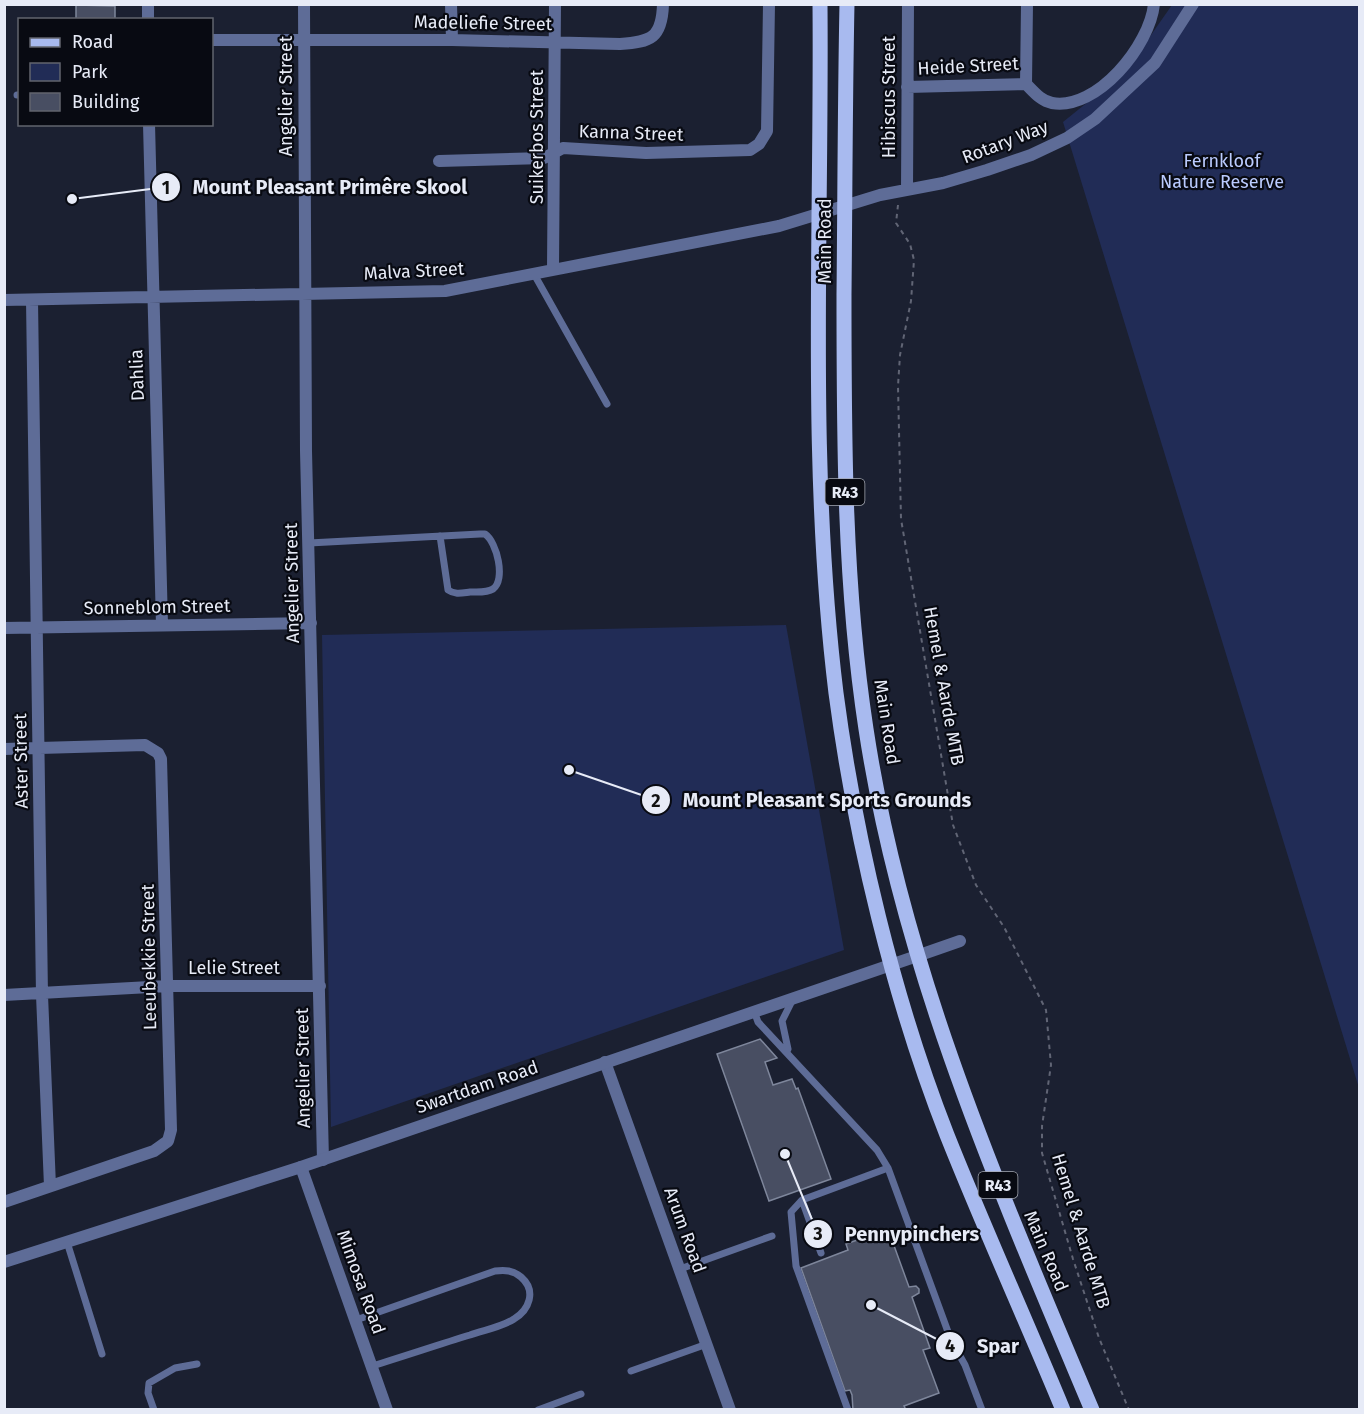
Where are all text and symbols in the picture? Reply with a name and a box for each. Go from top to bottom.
street label: Madeliefie Street [414,11,553,35]
legend [18,18,213,126]
text: Road [72,31,114,53]
street label: Angelier Street [275,35,297,156]
street label: Hibiscus Street [878,35,900,158]
street label: Heide Street [917,52,1020,80]
text: Park [72,61,108,83]
street label: Suikerbos Street [526,69,548,204]
text: Building [72,91,140,113]
street label: Rotary Way [959,115,1051,168]
street label: Kanna Street [578,120,684,146]
park label: Fernkloof Nature Reserve [1160,150,1284,193]
callout: Mount Pleasant Primêre Skool [151,168,479,206]
text: Mount Pleasant Primêre Skool [193,175,467,199]
text: 1 [162,177,170,199]
street label: Main Road [814,198,836,284]
street label: Malva Street [363,257,465,285]
street label: Dahlia [125,349,149,401]
road number: R43 [826,479,864,505]
street label: Angelier Street [280,522,304,643]
street label: Sonneblom Street [83,595,231,619]
street label: Hemel & Aarde MTB [919,605,969,767]
street label: Main Road [869,678,905,766]
street label: Aster Street [9,713,33,809]
callout: Mount Pleasant Sports Grounds [641,781,983,819]
text: Mount Pleasant Sports Grounds [683,788,972,812]
text: 2 [651,790,661,812]
street label: Leeubekkie Street [137,883,161,1030]
street label: Lelie Street [188,957,281,979]
street label: Angelier Street [291,1007,315,1128]
street label: Swartdam Road [413,1056,541,1118]
street label: Hemel & Aarde MTB [1047,1151,1115,1311]
road number: R43 [978,1172,1018,1198]
street label: Arum Road [659,1184,711,1276]
street label: Main Road [1019,1207,1073,1295]
callout: Pennypinchers [803,1215,991,1253]
text: Pennypinchers [845,1222,980,1246]
text: 3 [812,1223,823,1245]
street label: Mimosa Road [332,1227,390,1337]
callout: Spar [935,1327,1031,1365]
text: Spar [977,1334,1020,1358]
text: 4 [945,1335,955,1357]

